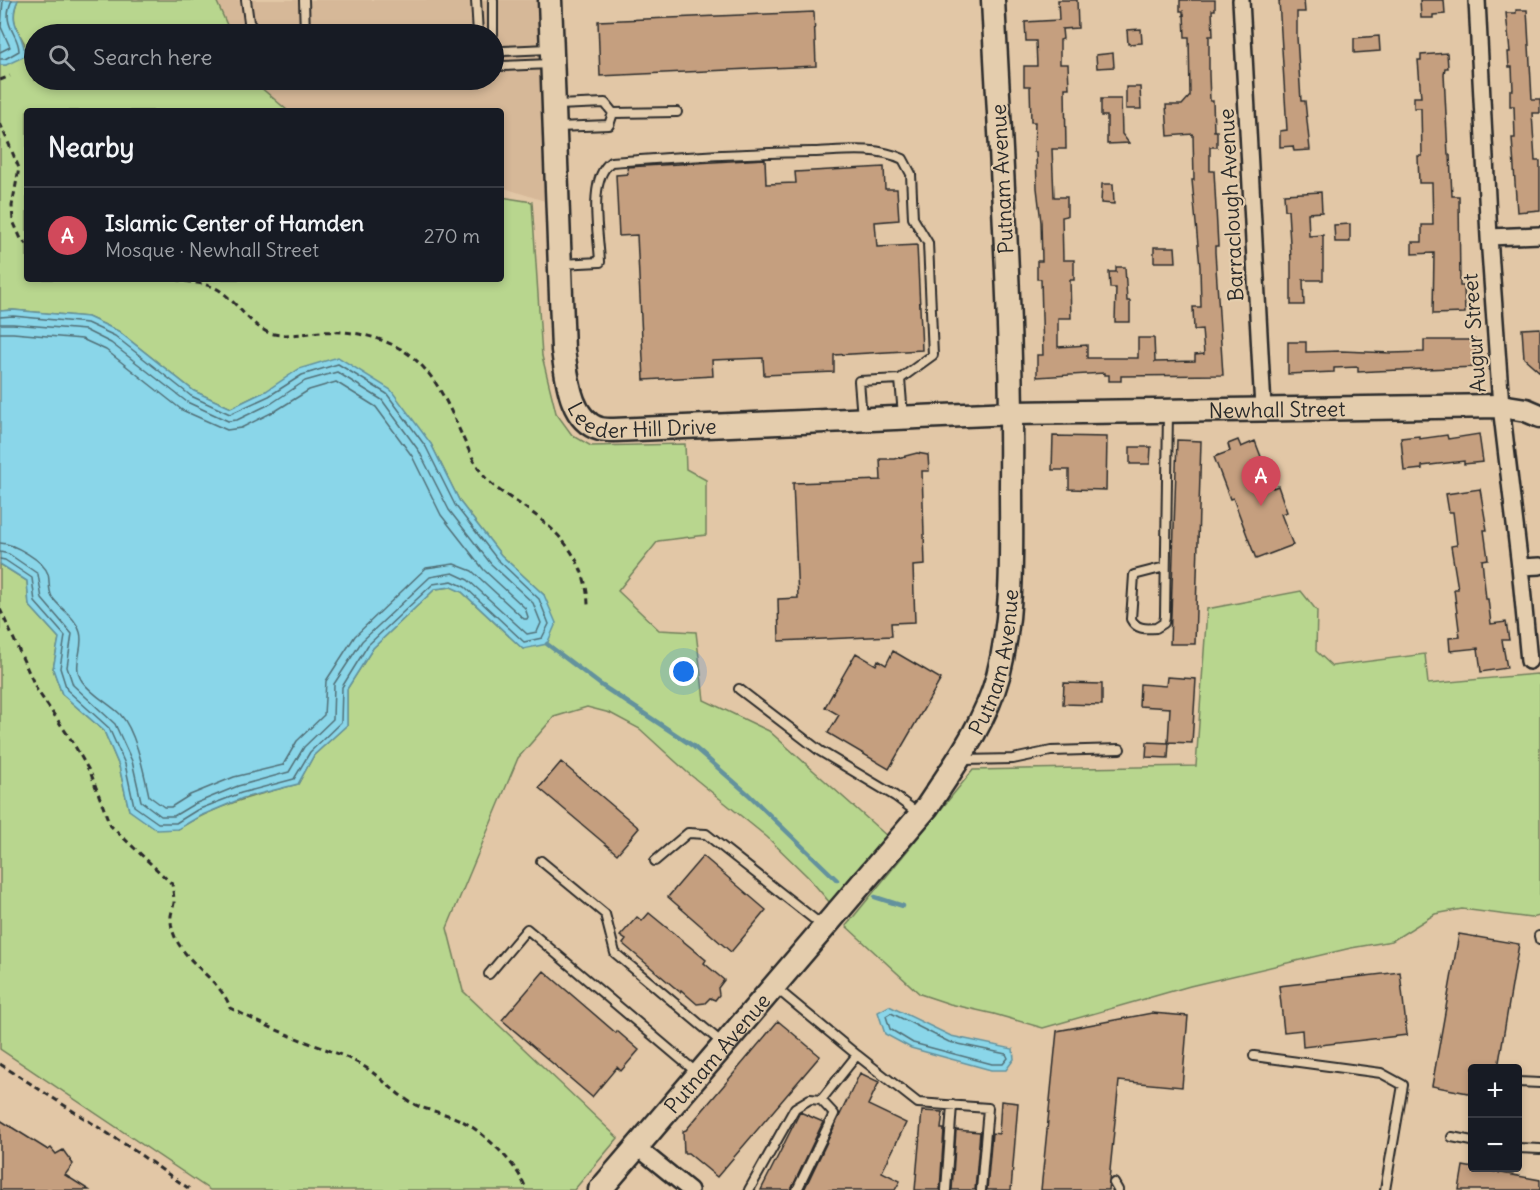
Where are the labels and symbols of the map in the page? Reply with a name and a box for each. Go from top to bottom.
street label: Putnam Avenue [985,103,1019,255]
street label: Barraclough Avenue [1212,108,1250,302]
street label: Augur Street [1456,273,1492,393]
street label: Newhall Street [1208,395,1346,424]
street label: Leeder Hill Drive [562,397,717,444]
pin: A [1242,456,1280,506]
street label: Putnam Avenue [962,588,1024,740]
your location [669,657,698,686]
street label: Putnam Avenue [658,987,776,1119]

